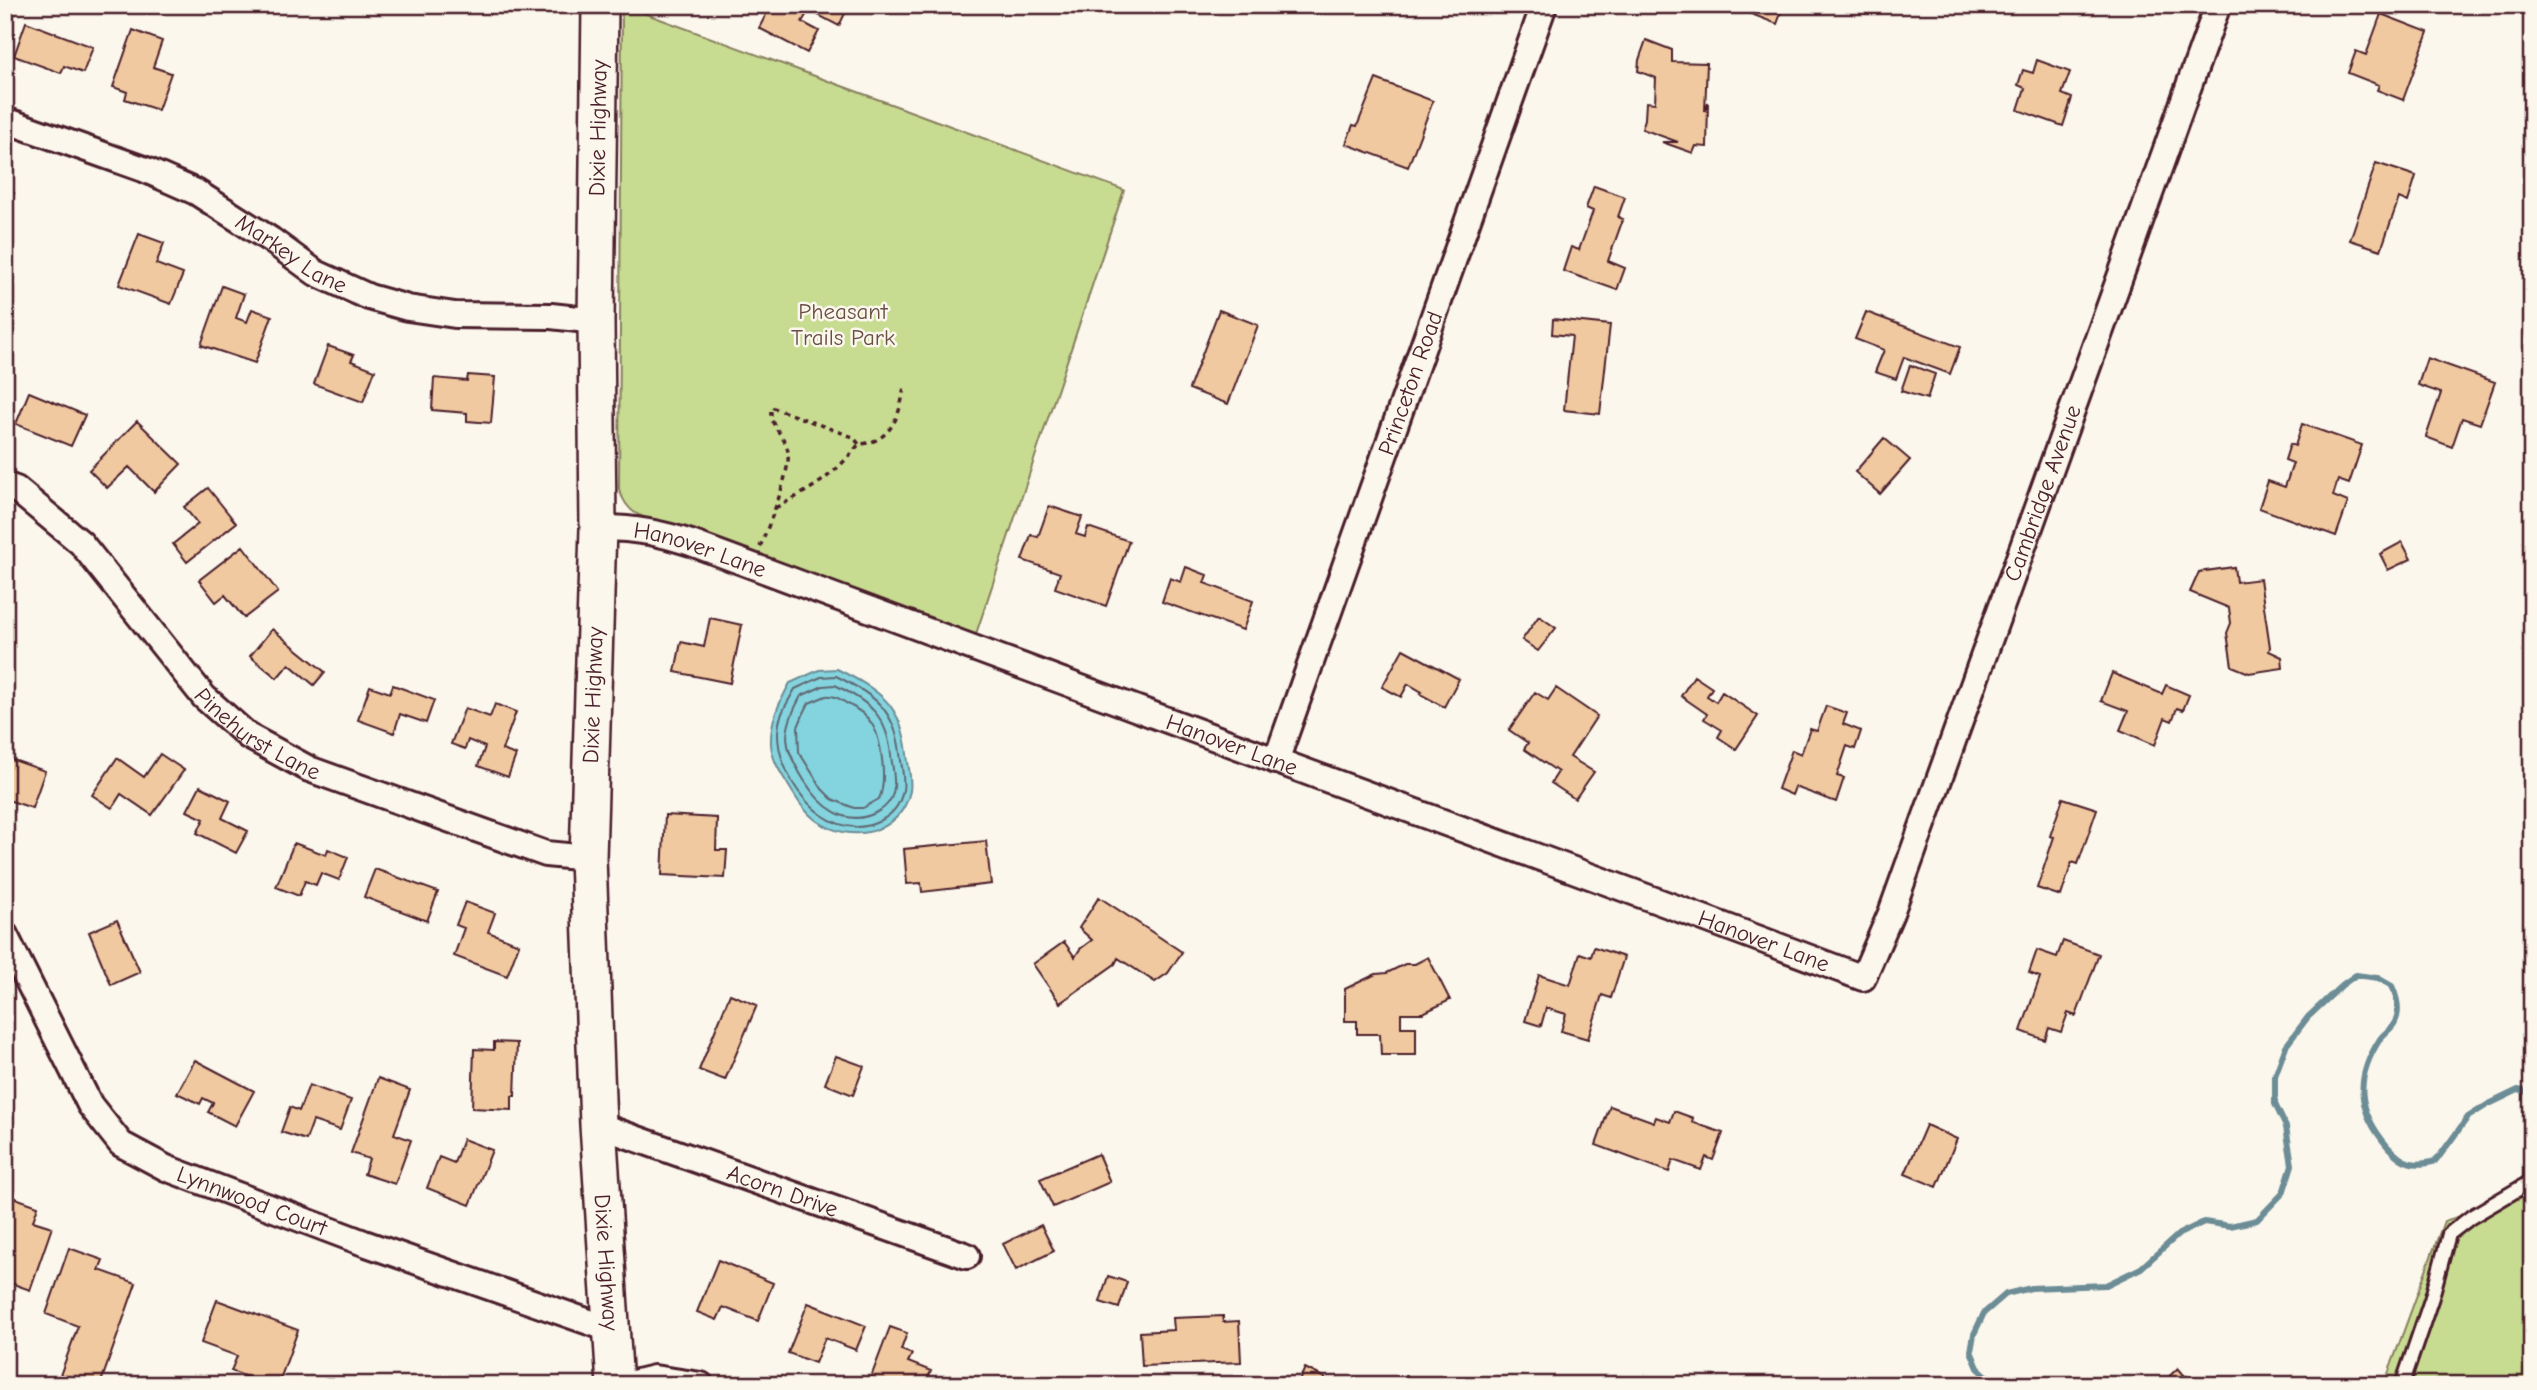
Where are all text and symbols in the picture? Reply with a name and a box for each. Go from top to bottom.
street label: Dixie Highway [583,59,613,197]
street label: Markey Lane [231,208,351,299]
park label: Pheasant Trails Park [791,298,895,351]
street label: Princeton Road [1372,307,1448,459]
street label: Cambridge Avenue [1998,401,2086,585]
street label: Hanover Lane [632,516,770,583]
street label: Dixie Highway [577,625,609,764]
street label: Pinehurst Lane [189,683,324,785]
street label: Hanover Lane [1163,708,1301,781]
street label: Hanover Lane [1695,904,1833,978]
street label: Acorn Drive [724,1158,842,1223]
street label: Lynnwood Court [173,1160,332,1242]
street label: Dixie Highway [589,1193,625,1332]

